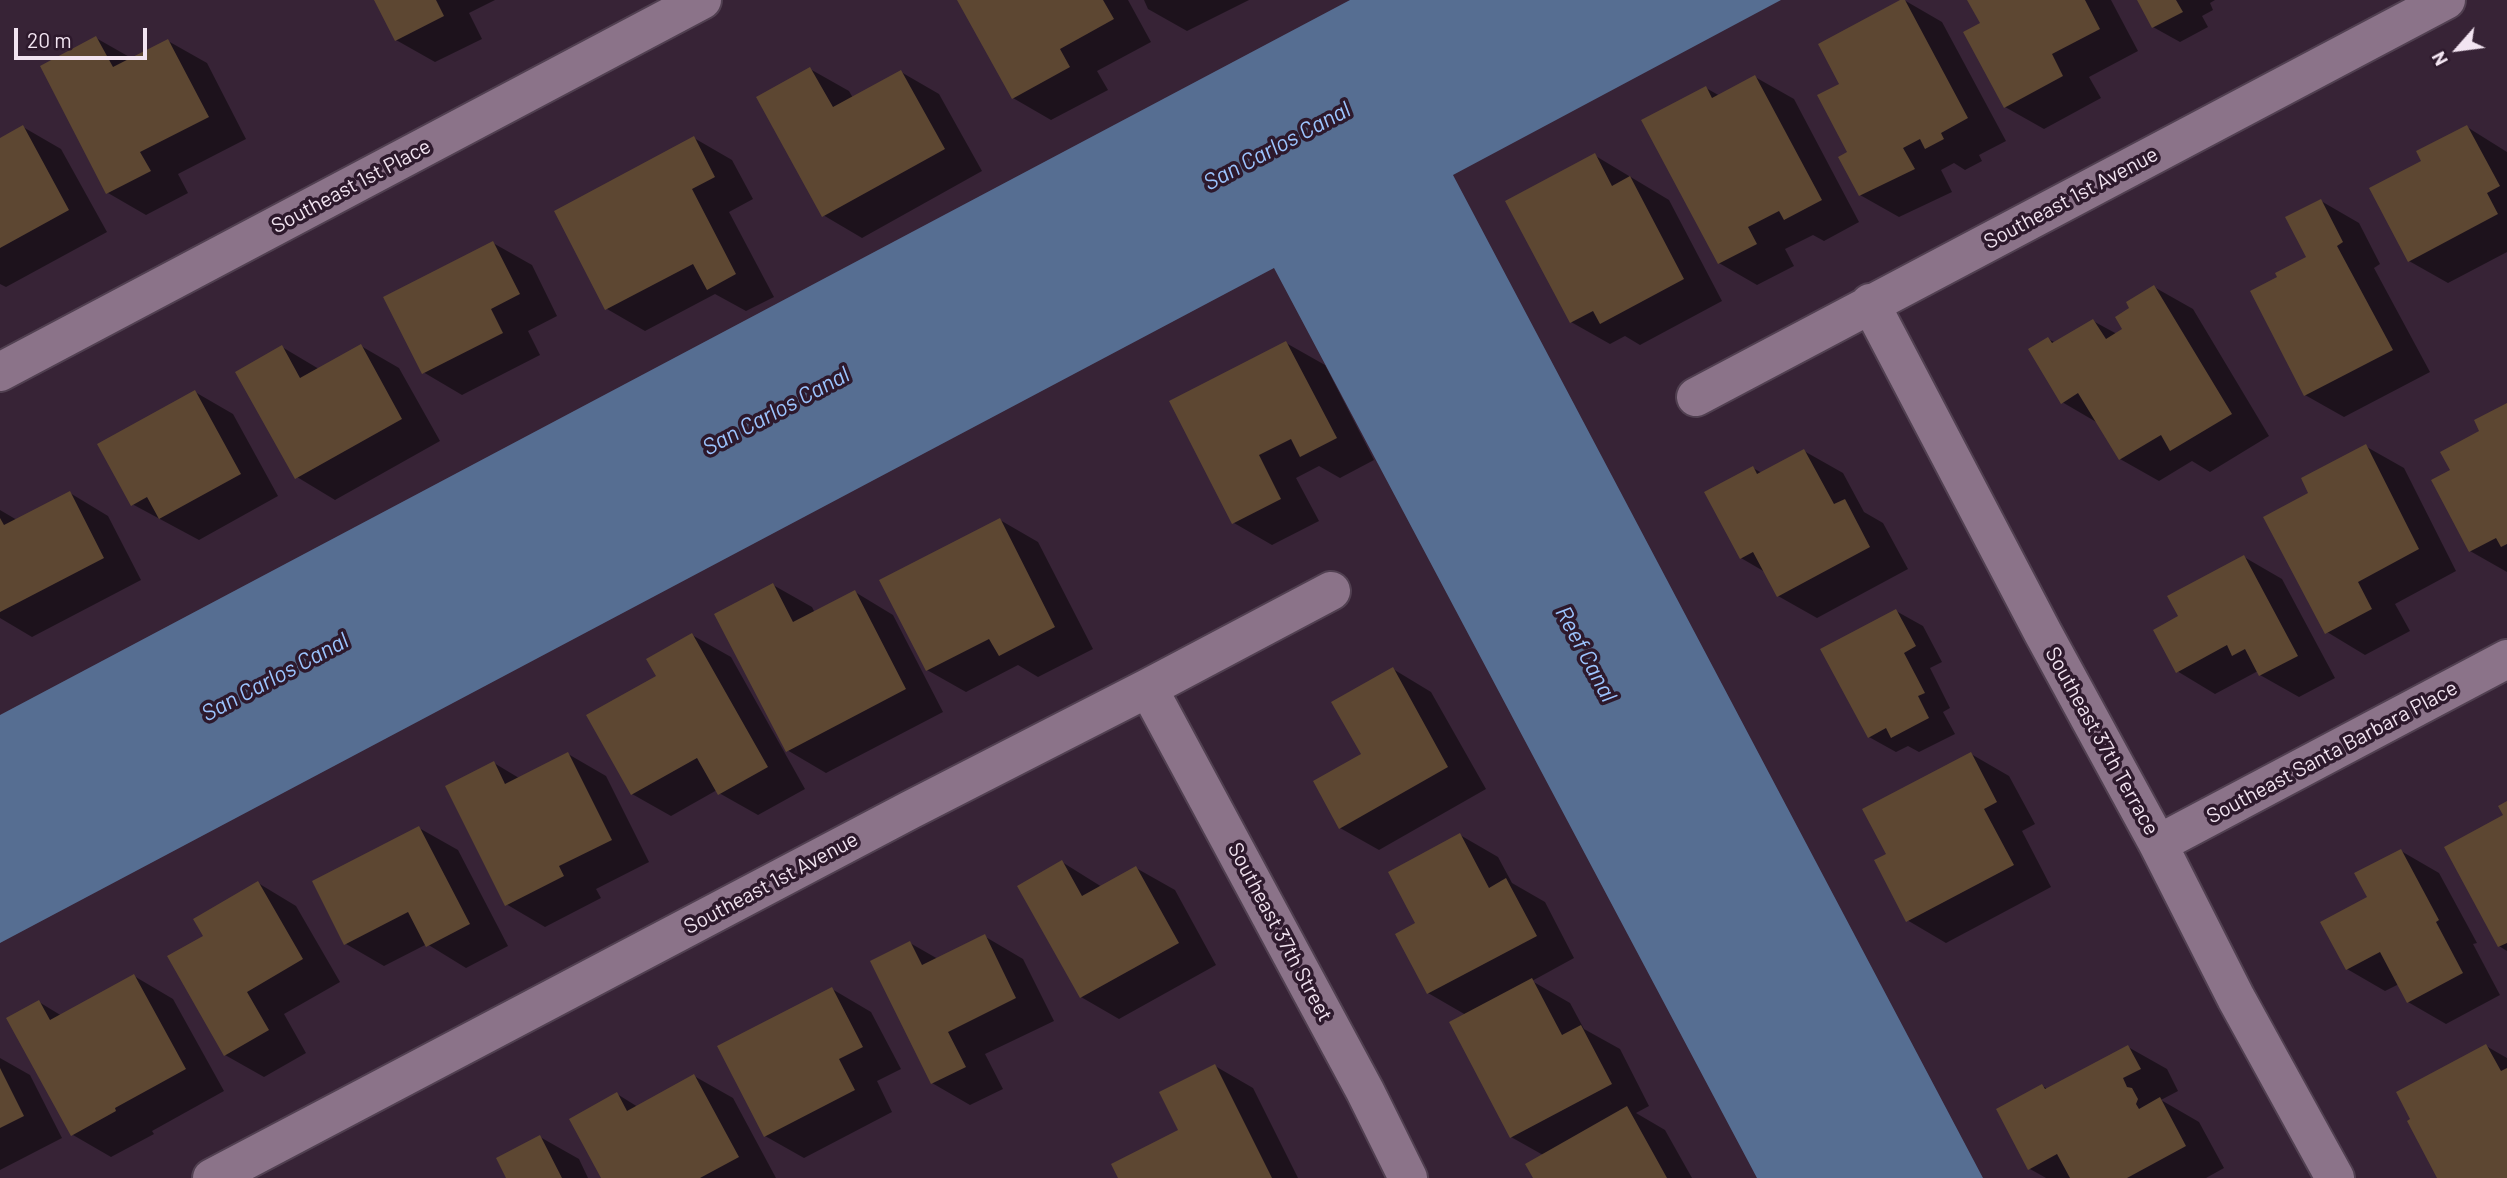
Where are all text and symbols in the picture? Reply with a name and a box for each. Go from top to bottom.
scale bar [18,14,150,58]
north arrow [2423,14,2493,84]
text: 20 m [27,27,72,52]
text: N [2426,48,2452,70]
water label: San Carlos Canal [1199,96,1355,196]
street label: Southeast 1st Place [267,133,435,239]
street label: Southeast 1st Avenue [1980,141,2162,255]
water label: San Carlos Canal [698,361,854,461]
water label: Reef Canal [1549,601,1623,707]
water label: San Carlos Canal [197,627,353,727]
street label: Southeast 37th Terrace [2040,643,2164,839]
street label: Southeast Santa Barbara Place [2202,675,2462,829]
street label: Southeast 1st Avenue [680,826,862,940]
street label: Southeast 37th Street [1222,838,1338,1026]

